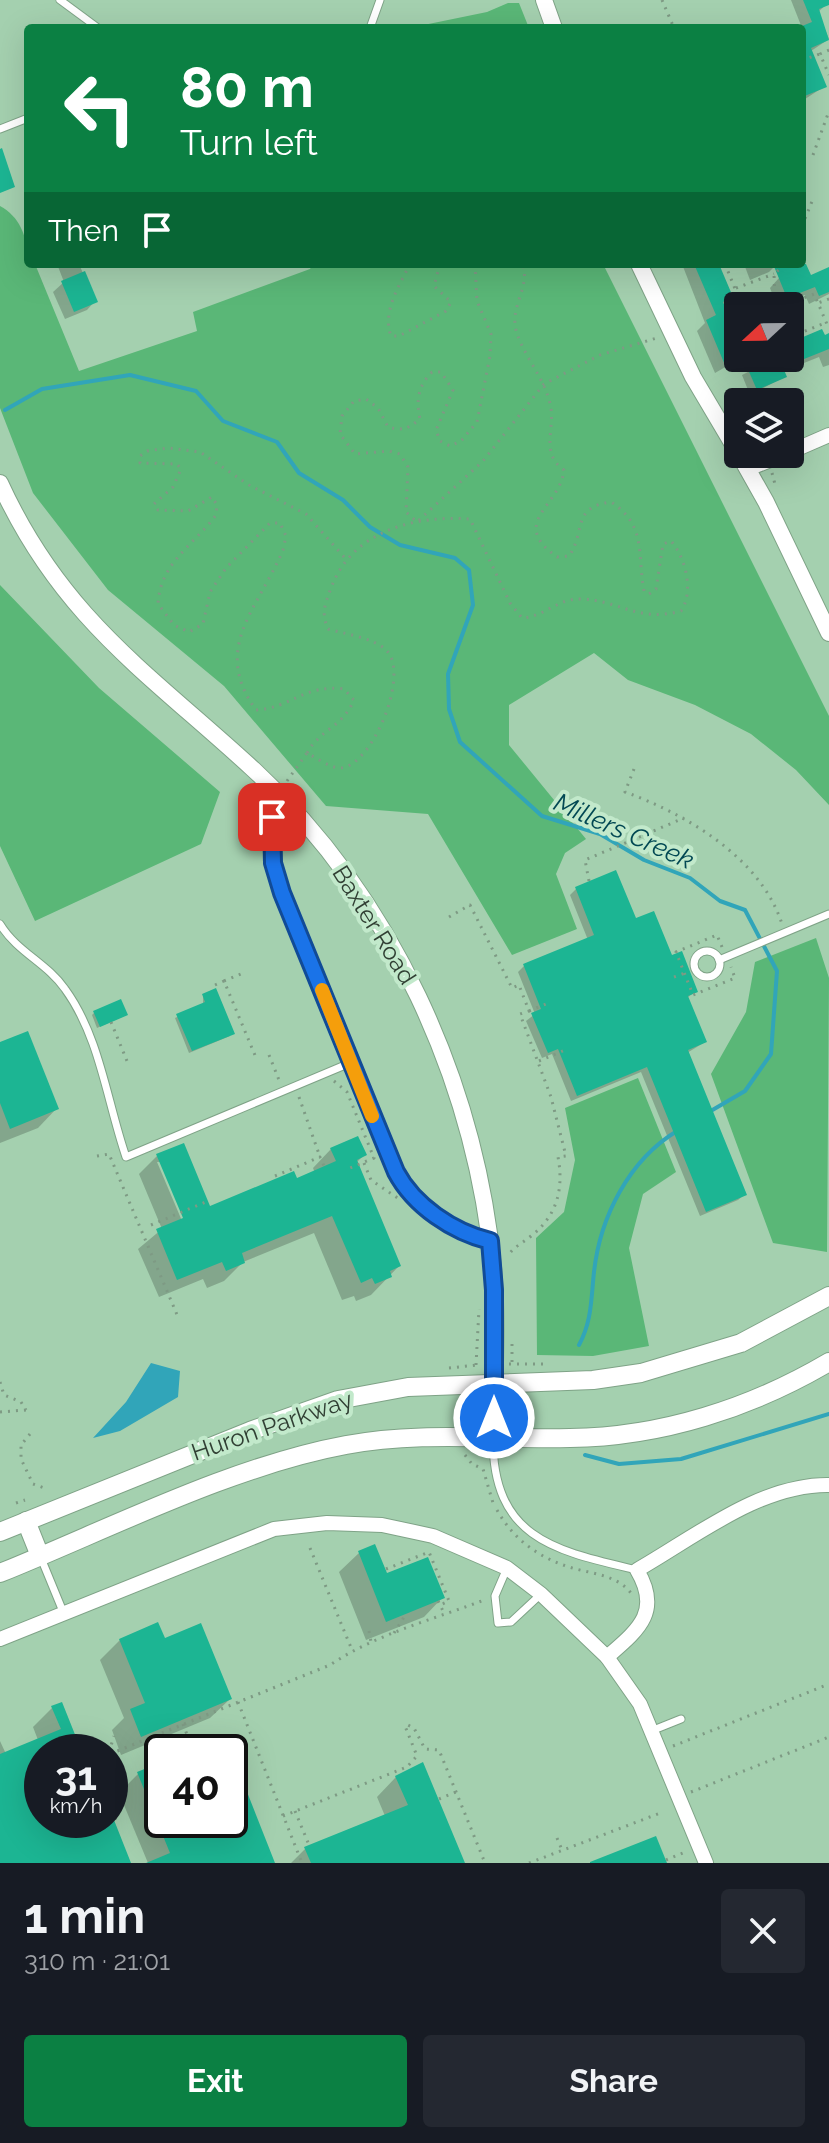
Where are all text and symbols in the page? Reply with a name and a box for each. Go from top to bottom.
text: 80 m [180,54,314,120]
icon: left [48,56,152,160]
text: Turn left [180,121,318,163]
icon: arrive [135,208,179,252]
text: Then [48,213,119,248]
north arrow [724,292,804,372]
map controls [724,292,804,468]
button: layers [724,388,804,468]
pin [238,783,306,851]
water label: Millers Creek [549,787,699,875]
icon: arrive [250,795,294,839]
street label: Baxter Road [326,860,422,990]
position arrow [452,1376,536,1460]
street label: Huron Parkway [188,1384,356,1467]
speed limit sign: 40 [144,1734,248,1838]
text: 31 [55,1752,97,1799]
text: km/h [50,1794,102,1818]
text: 1 min [24,1888,145,1944]
button: close [721,1889,805,1973]
text: 310 m · 21:01 [24,1946,170,1976]
button: Exit [24,2035,407,2127]
button: Share [423,2035,805,2127]

